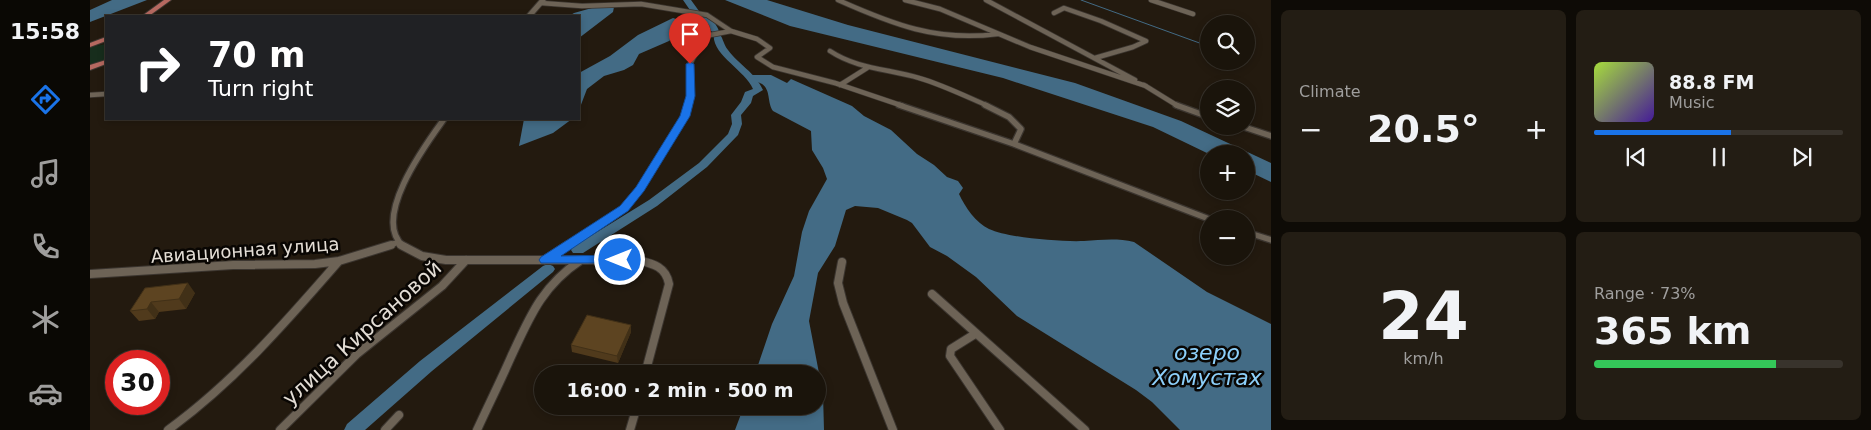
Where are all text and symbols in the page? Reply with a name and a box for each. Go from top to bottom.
pin [669,13,711,64]
map controls [1200,15,1255,265]
button: search [1200,15,1255,70]
text: 15:58 [10,19,80,44]
icon: arrive [676,20,704,48]
icon: right [125,35,190,100]
text: 70 m [208,35,305,75]
text: 88.8 FM [1669,71,1754,93]
text: Turn right [208,76,313,101]
button: layers [1200,80,1255,135]
icon: directions [28,82,63,117]
text: Climate [1299,82,1361,101]
text: Music [1669,93,1715,112]
text: 20.5° [1367,107,1480,151]
text: − [1299,113,1322,146]
text: + [1525,113,1548,146]
icon: previous [1622,143,1650,171]
icon: pause [1705,143,1733,171]
icon: next [1788,143,1816,171]
button: + [1200,145,1255,200]
icon: music [28,156,63,191]
button: − [1200,210,1255,265]
icon: phone [28,229,63,264]
street label: Авиационная улица [150,233,340,267]
position arrow [593,233,645,285]
street label: улица Кирсановой [278,255,446,411]
text: 24 [1378,279,1469,354]
text: Range · 73% [1594,284,1696,303]
icon: climate [28,302,63,337]
text: 365 km [1594,309,1751,353]
water label: озеро Хомустах [1151,340,1263,390]
text: km/h [1403,349,1444,368]
speed limit sign: 30 [105,350,170,415]
icon: car [28,376,63,411]
text: 16:00 · 2 min · 500 m [566,379,794,401]

